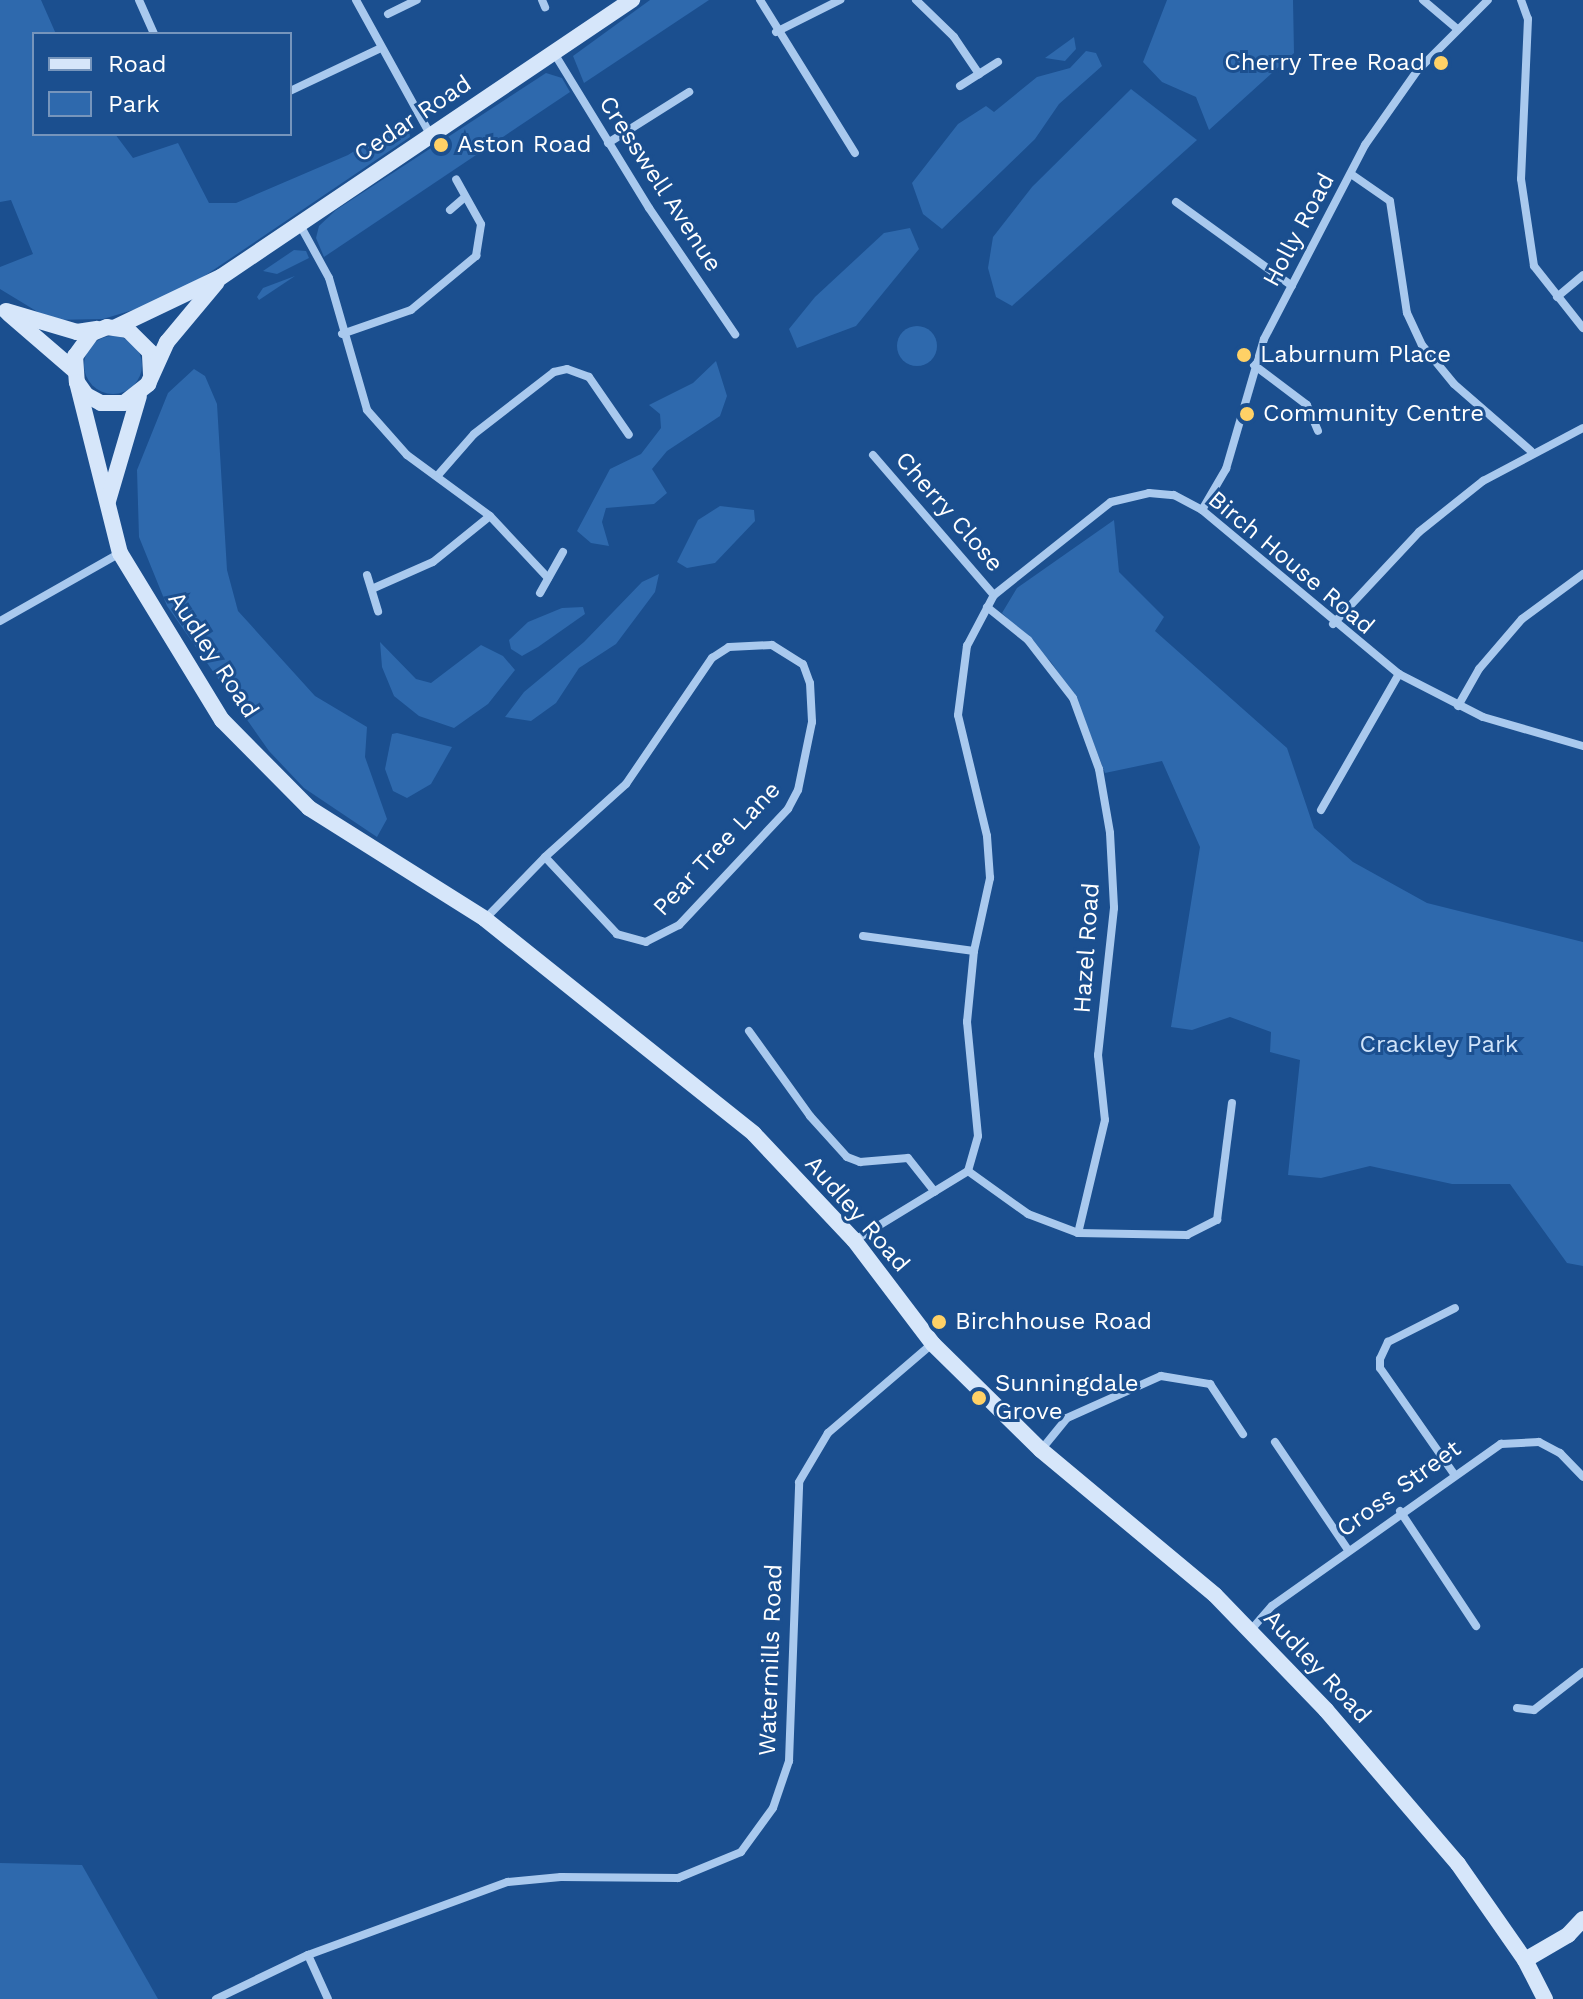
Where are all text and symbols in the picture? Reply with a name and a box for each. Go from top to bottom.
legend [32,32,292,136]
place label: Cherry Tree Road [1223,49,1425,77]
text: Road [108,50,167,78]
marker: Cherry Tree Road [1432,54,1450,72]
street label: Cedar Road [349,69,477,169]
text: Park [108,90,160,118]
street label: Cresswell Avenue [592,90,728,278]
place label: Aston Road [457,131,591,159]
marker: Aston Road [432,136,450,154]
street label: Holly Road [1257,168,1341,292]
place label: Laburnum Place [1260,341,1451,369]
marker: Laburnum Place [1235,346,1253,364]
place label: Community Centre [1263,400,1485,428]
marker: Community Centre [1238,405,1256,423]
street label: Cherry Close [889,446,1009,578]
street label: Birch House Road [1202,485,1380,641]
street label: Audley Road [161,586,265,724]
street label: Pear Tree Lane [647,775,787,923]
street label: Hazel Road [1068,881,1106,1015]
park label: Crackley Park [1359,1031,1519,1059]
street label: Audley Road [798,1150,916,1278]
place label: Birchhouse Road [955,1308,1152,1336]
marker: Birchhouse Road [930,1313,948,1331]
place label: Sunningdale Grove [995,1370,1139,1426]
marker: Sunningdale Grove [970,1389,988,1407]
street label: Cross Street [1331,1434,1467,1544]
street label: Watermills Road [753,1563,789,1757]
street label: Audley Road [1257,1604,1377,1730]

